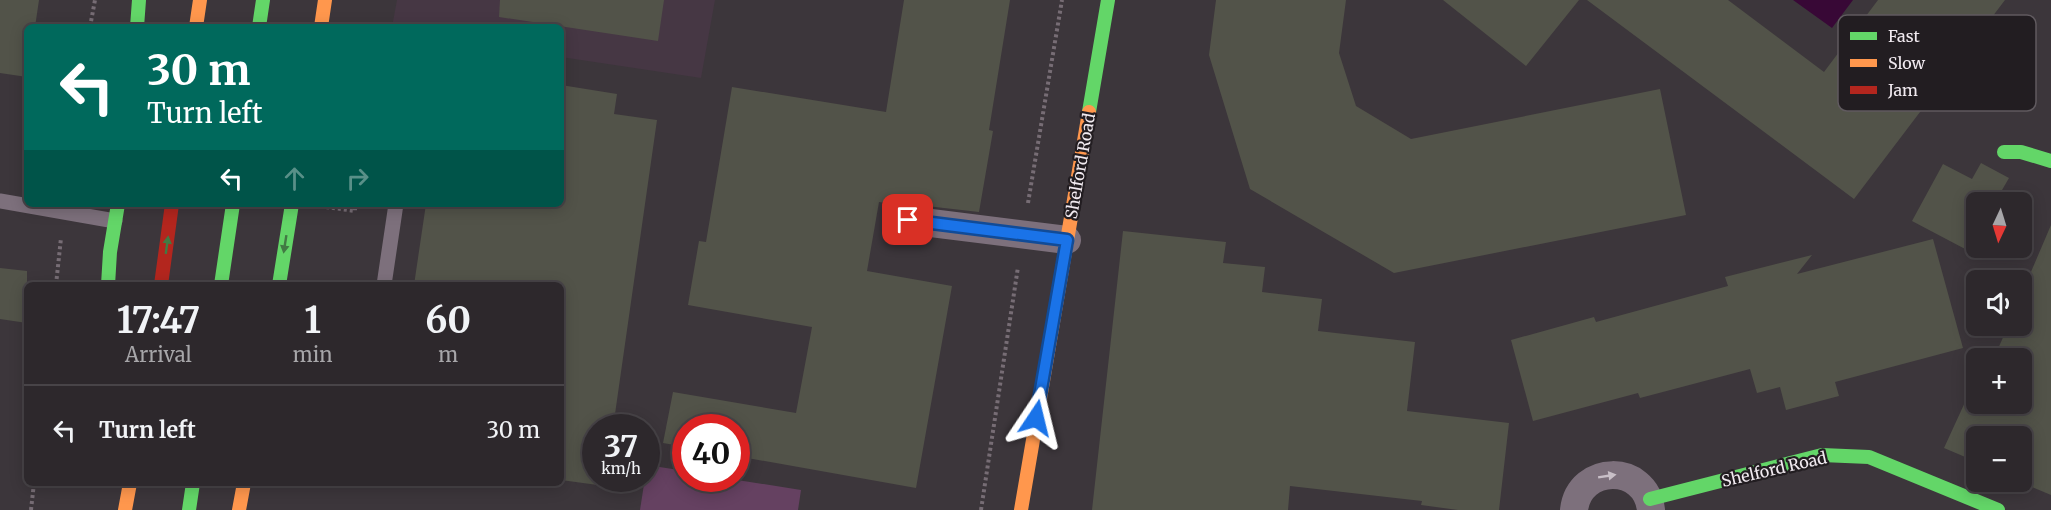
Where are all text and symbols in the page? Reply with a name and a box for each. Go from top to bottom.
legend [1838,15,2036,111]
text: Fast [1888,26,1921,46]
text: 30 m [147,44,251,96]
icon: left [48,48,126,126]
text: Slow [1888,53,1926,73]
text: Jam [1887,80,1918,100]
text: Turn left [147,96,262,130]
street label: Shelford Road [1061,111,1099,221]
icon: left [215,162,248,195]
icon: ahead [278,162,311,195]
icon: right [341,162,374,195]
north arrow [1966,192,2032,258]
map controls [1966,192,2032,492]
pin [882,194,933,245]
icon: arrive [891,203,924,236]
one-way arrow [162,235,171,254]
one-way arrow [280,235,289,254]
button: sound [1966,270,2032,336]
text: 17:47 [117,298,200,343]
text: 1 [304,298,321,343]
text: 60 [425,298,471,343]
text: Arrival [125,342,192,367]
text: min [293,342,332,367]
text: m [438,342,458,367]
button: + [1966,348,2032,414]
position arrow [1004,386,1068,450]
icon: left [48,414,81,447]
speed limit sign: 40 [672,414,750,492]
text: Turn left [99,416,196,444]
text: 30 m [486,416,540,444]
button: − [1966,426,2032,492]
text: 37 [604,427,638,465]
street label: Shelford Road [1719,447,1829,491]
text: km/h [601,459,641,478]
one-way arrow [1598,472,1617,481]

